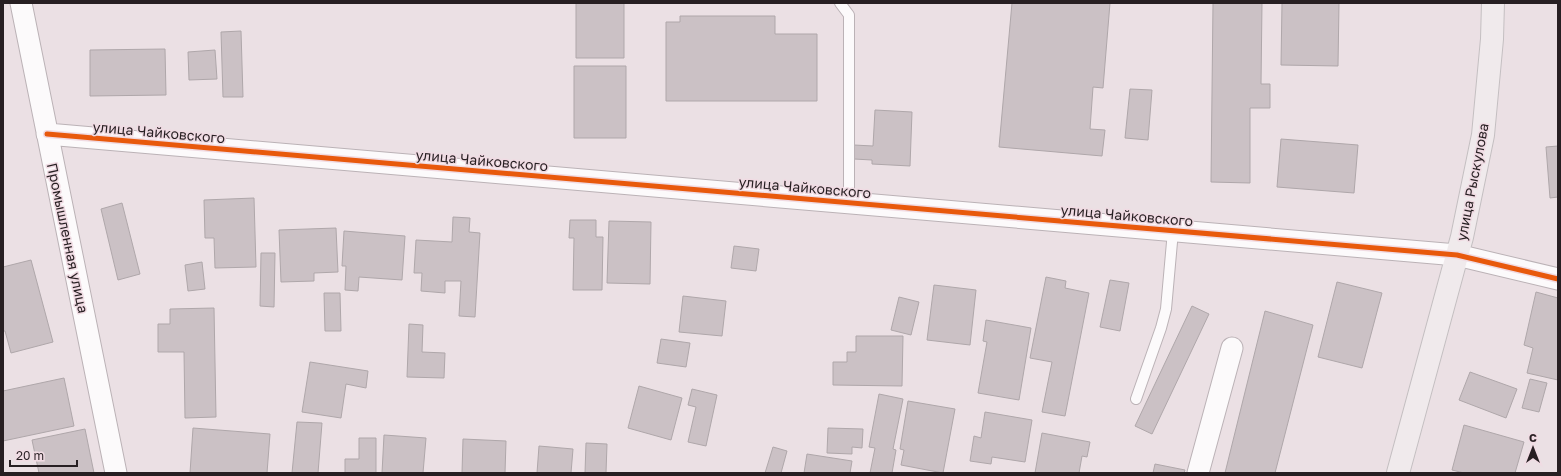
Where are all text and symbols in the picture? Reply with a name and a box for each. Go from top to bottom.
street label: улица Чайковского [92,118,226,146]
street label: улица Рыскулова [1452,122,1492,242]
street label: улица Чайковского [415,146,549,174]
street label: Промышленная улица [44,161,92,315]
street label: улица Чайковского [738,173,872,201]
street label: улица Чайковского [1060,201,1194,229]
north arrow [1513,428,1553,468]
text: С [1529,431,1537,444]
scale bar [10,442,77,468]
text: 20 m [16,448,44,463]

